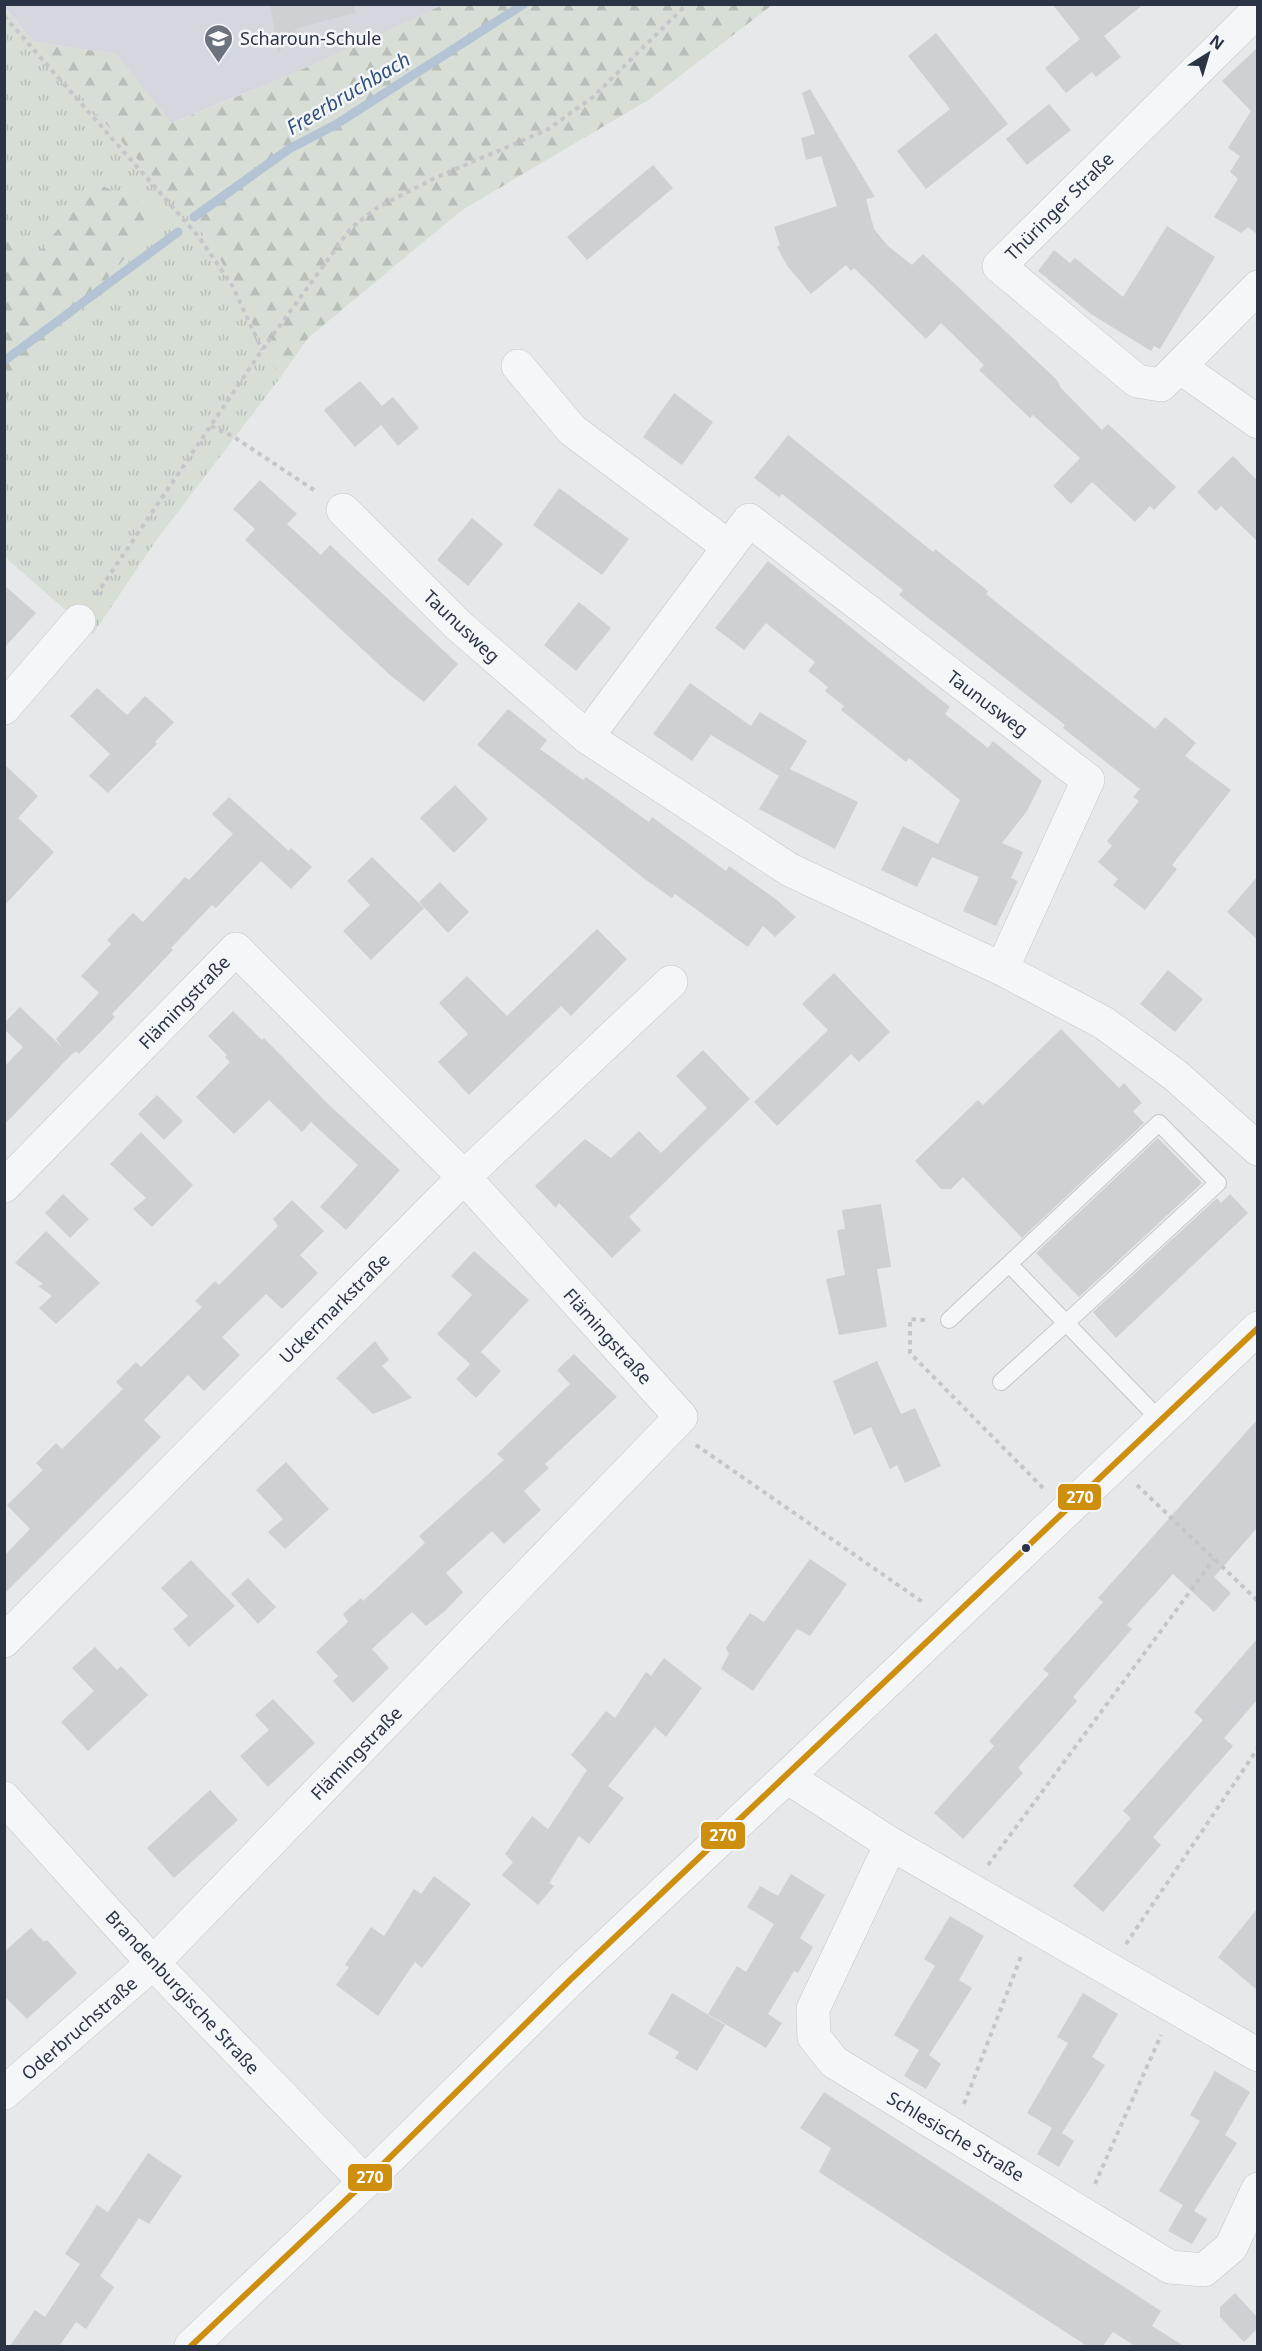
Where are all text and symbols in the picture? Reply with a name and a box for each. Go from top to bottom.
school or university icon: Scharoun-Schule [203,22,235,64]
north arrow [1178,24,1238,84]
place label: Scharoun-Schule [240,26,381,50]
text: N [1205,29,1229,55]
water label: Freerbruchbach [281,45,415,141]
street label: Thüringer Straße [1000,147,1118,265]
street label: Taunusweg [419,584,505,668]
street label: Taunusweg [942,665,1034,741]
street label: Flämingstraße [133,950,235,1054]
street label: Uckermarkstraße [274,1248,394,1368]
street label: Flämingstraße [558,1283,658,1389]
line badge: 270 [1057,1483,1102,1511]
text: 270 [1066,1486,1094,1508]
unlabelled marker [1020,1542,1032,1554]
street label: Flämingstraße [305,1701,407,1805]
line badge: 270 [700,1821,746,1850]
text: 270 [709,1824,737,1846]
street label: Brandenburgische Straße [101,1905,265,2079]
street label: Oderbruchstraße [16,1971,142,2085]
street label: Schlesische Straße [883,2086,1029,2186]
line badge: 270 [347,2163,393,2192]
text: 270 [356,2166,384,2188]

